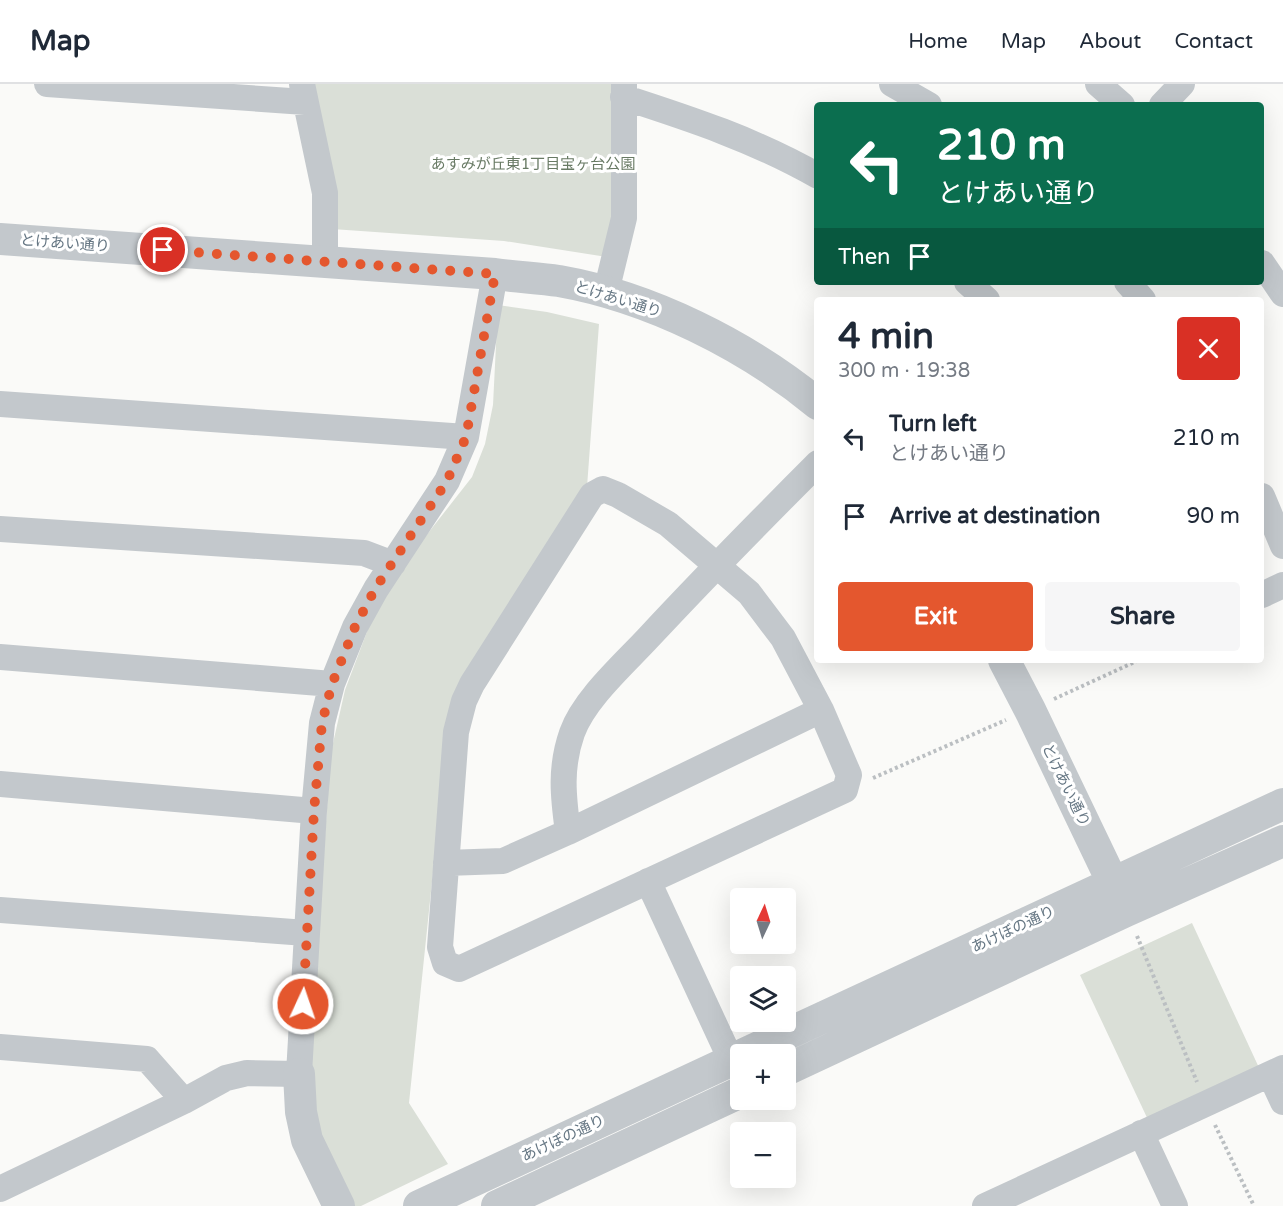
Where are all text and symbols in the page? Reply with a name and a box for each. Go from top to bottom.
text: Map [30,24,90,58]
text: Home [908,29,968,54]
text: Map [1001,29,1046,54]
text: About [1079,29,1141,54]
text: Contact [1174,29,1253,54]
text: 210 m [937,120,1066,171]
icon: left [838,126,916,204]
park label: あすみが丘東1丁目宝ヶ台公園 [431,155,635,173]
text: とけあい通り [937,177,1099,210]
pin [137,224,188,275]
street label: とけあい通り [19,231,111,255]
icon: arrive [146,233,179,266]
icon: arrive [903,240,936,273]
text: Then [838,244,891,270]
street label: とけあい通り [572,277,664,321]
text: 4 min [838,315,934,358]
button: close [1177,317,1240,380]
text: 300 m · 19:38 [838,359,970,383]
text: Turn left [889,411,977,437]
icon: left [838,422,871,455]
text: 210 m [1173,425,1240,451]
text: とけあい通り [889,442,1009,466]
icon: arrive [838,500,871,533]
text: Arrive at destination [889,503,1100,529]
text: 90 m [1186,503,1240,529]
button: Exit [838,582,1033,651]
button: Share [1045,582,1240,651]
street label: とけあい通り [1038,741,1094,829]
north arrow [730,888,796,954]
map controls [730,888,796,1188]
street label: あけぼの通り [968,902,1058,956]
button: layers [730,966,796,1032]
position arrow [271,972,335,1036]
button: + [730,1044,796,1110]
street label: あけぼの通り [518,1111,608,1165]
button: − [730,1122,796,1188]

